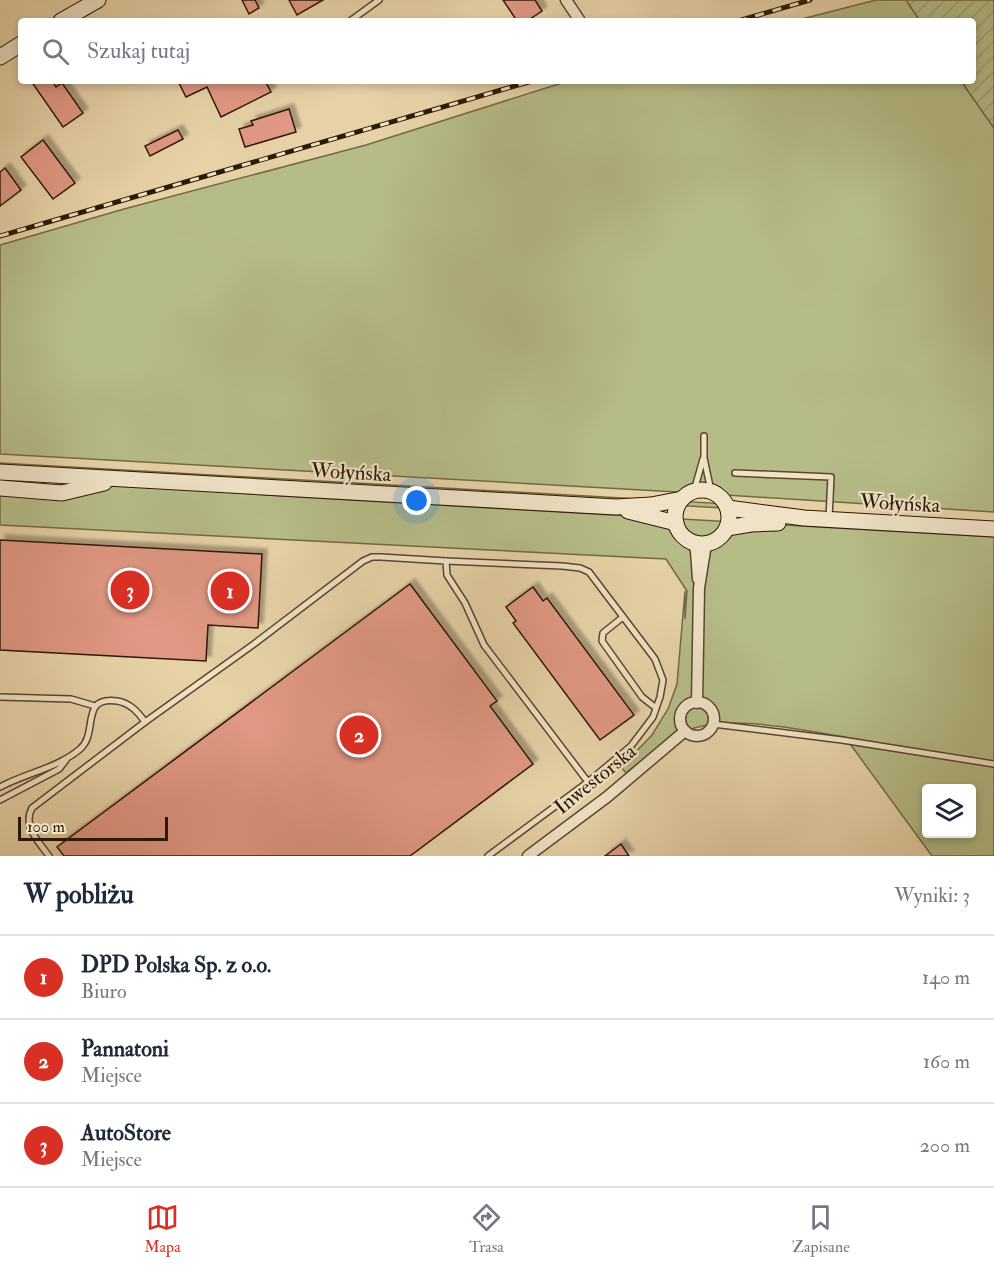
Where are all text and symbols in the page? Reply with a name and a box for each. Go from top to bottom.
search box [18,18,976,84]
icon: search [39,35,72,68]
text: Szukaj tutaj [87,37,190,65]
street label: Wołyńska [309,457,392,488]
your location [402,486,431,515]
street label: Wołyńska [858,488,941,519]
pin: 3 [110,568,150,612]
pin: 1 [210,568,250,614]
pin: 2 [340,712,378,758]
street label: Inwestorska [549,738,642,821]
map controls [922,784,976,838]
button: layers [922,784,976,838]
scale bar [18,814,168,842]
text: 100 m [27,817,65,837]
text: W pobliżu [24,879,134,911]
text: Wyniki: 3 [894,883,970,908]
text: DPD Polska Sp. z o.o. [81,951,271,979]
text: 1 [40,965,47,990]
text: 140 m [922,965,970,990]
text: Biuro [81,979,127,1004]
text: Pannatoni [81,1035,169,1063]
text: 2 [38,1049,49,1074]
text: 160 m [923,1049,970,1074]
text: Miejsce [81,1063,142,1088]
text: AutoStore [81,1119,171,1147]
text: 3 [40,1133,47,1158]
text: 200 m [920,1133,970,1158]
text: Miejsce [81,1147,142,1172]
tab: Mapa [144,1201,181,1257]
tab: Trasa [469,1201,504,1257]
tab: Zapisane [792,1201,850,1257]

